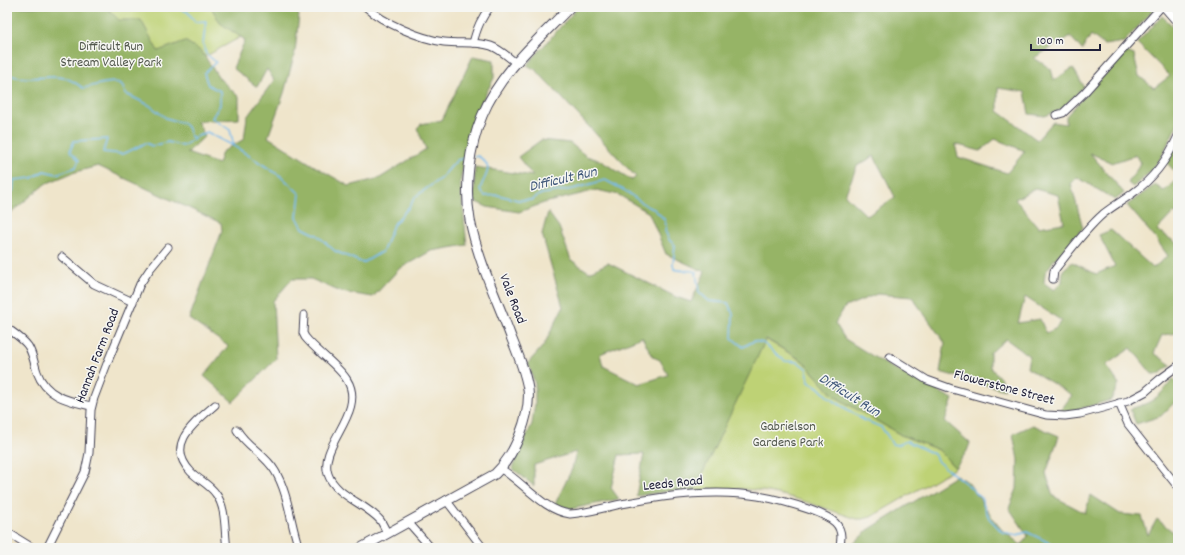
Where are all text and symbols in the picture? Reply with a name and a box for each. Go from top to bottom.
scale bar [1031,26,1100,52]
text: 100 m [1037,33,1064,50]
park label: Difficult Run Stream Valley Park [61,37,162,73]
water label: Difficult Run [527,161,600,198]
street label: Vale Road [493,271,531,327]
street label: Hannah Farm Road [71,306,125,406]
street label: Flowerstone Street [952,365,1056,411]
water label: Difficult Run [814,368,885,424]
park label: Gabrielson Gardens Park [753,417,824,453]
street label: Leeds Road [642,471,704,497]

